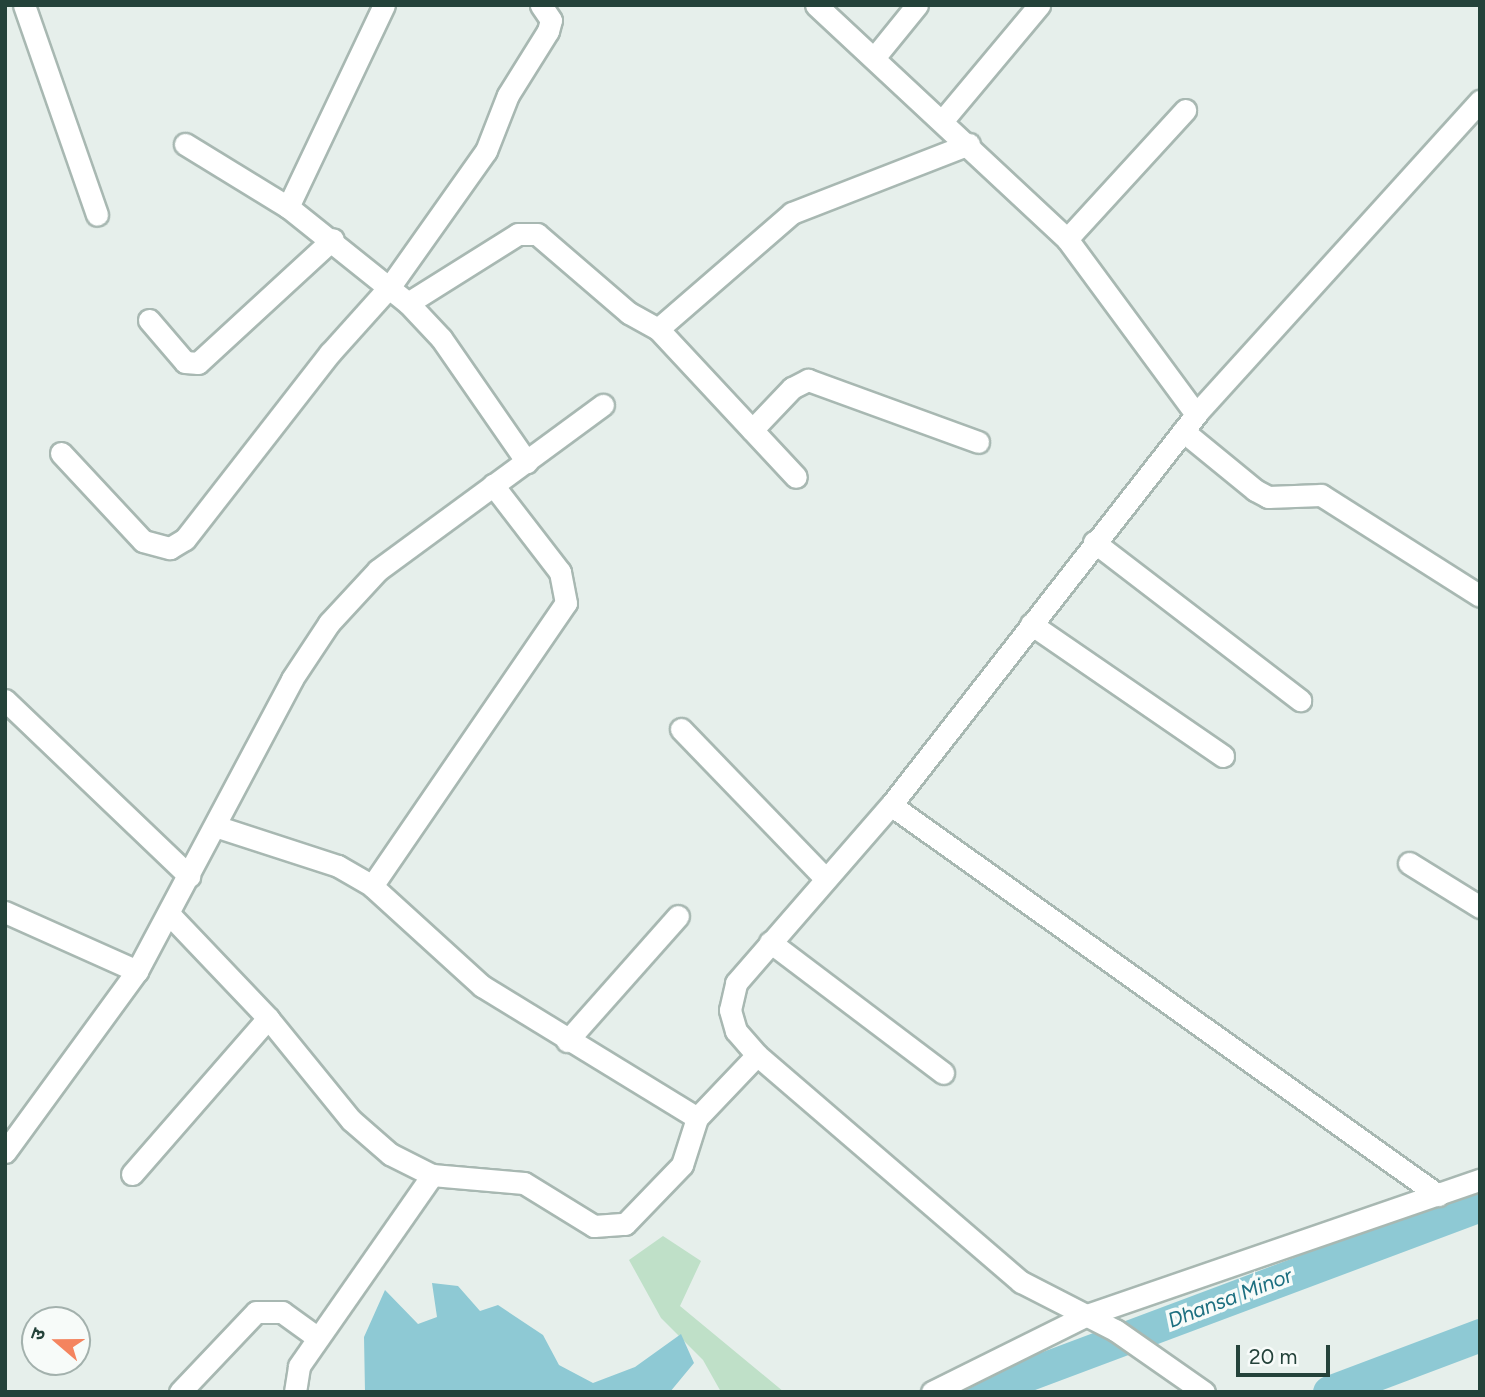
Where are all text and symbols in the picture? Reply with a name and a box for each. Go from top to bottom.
water label: Dhansa Minor [1164,1263,1296,1333]
north arrow [21,1306,91,1376]
text: उ [25,1325,50,1343]
scale bar [1240,1330,1334,1374]
text: 20 m [1249,1344,1297,1369]

